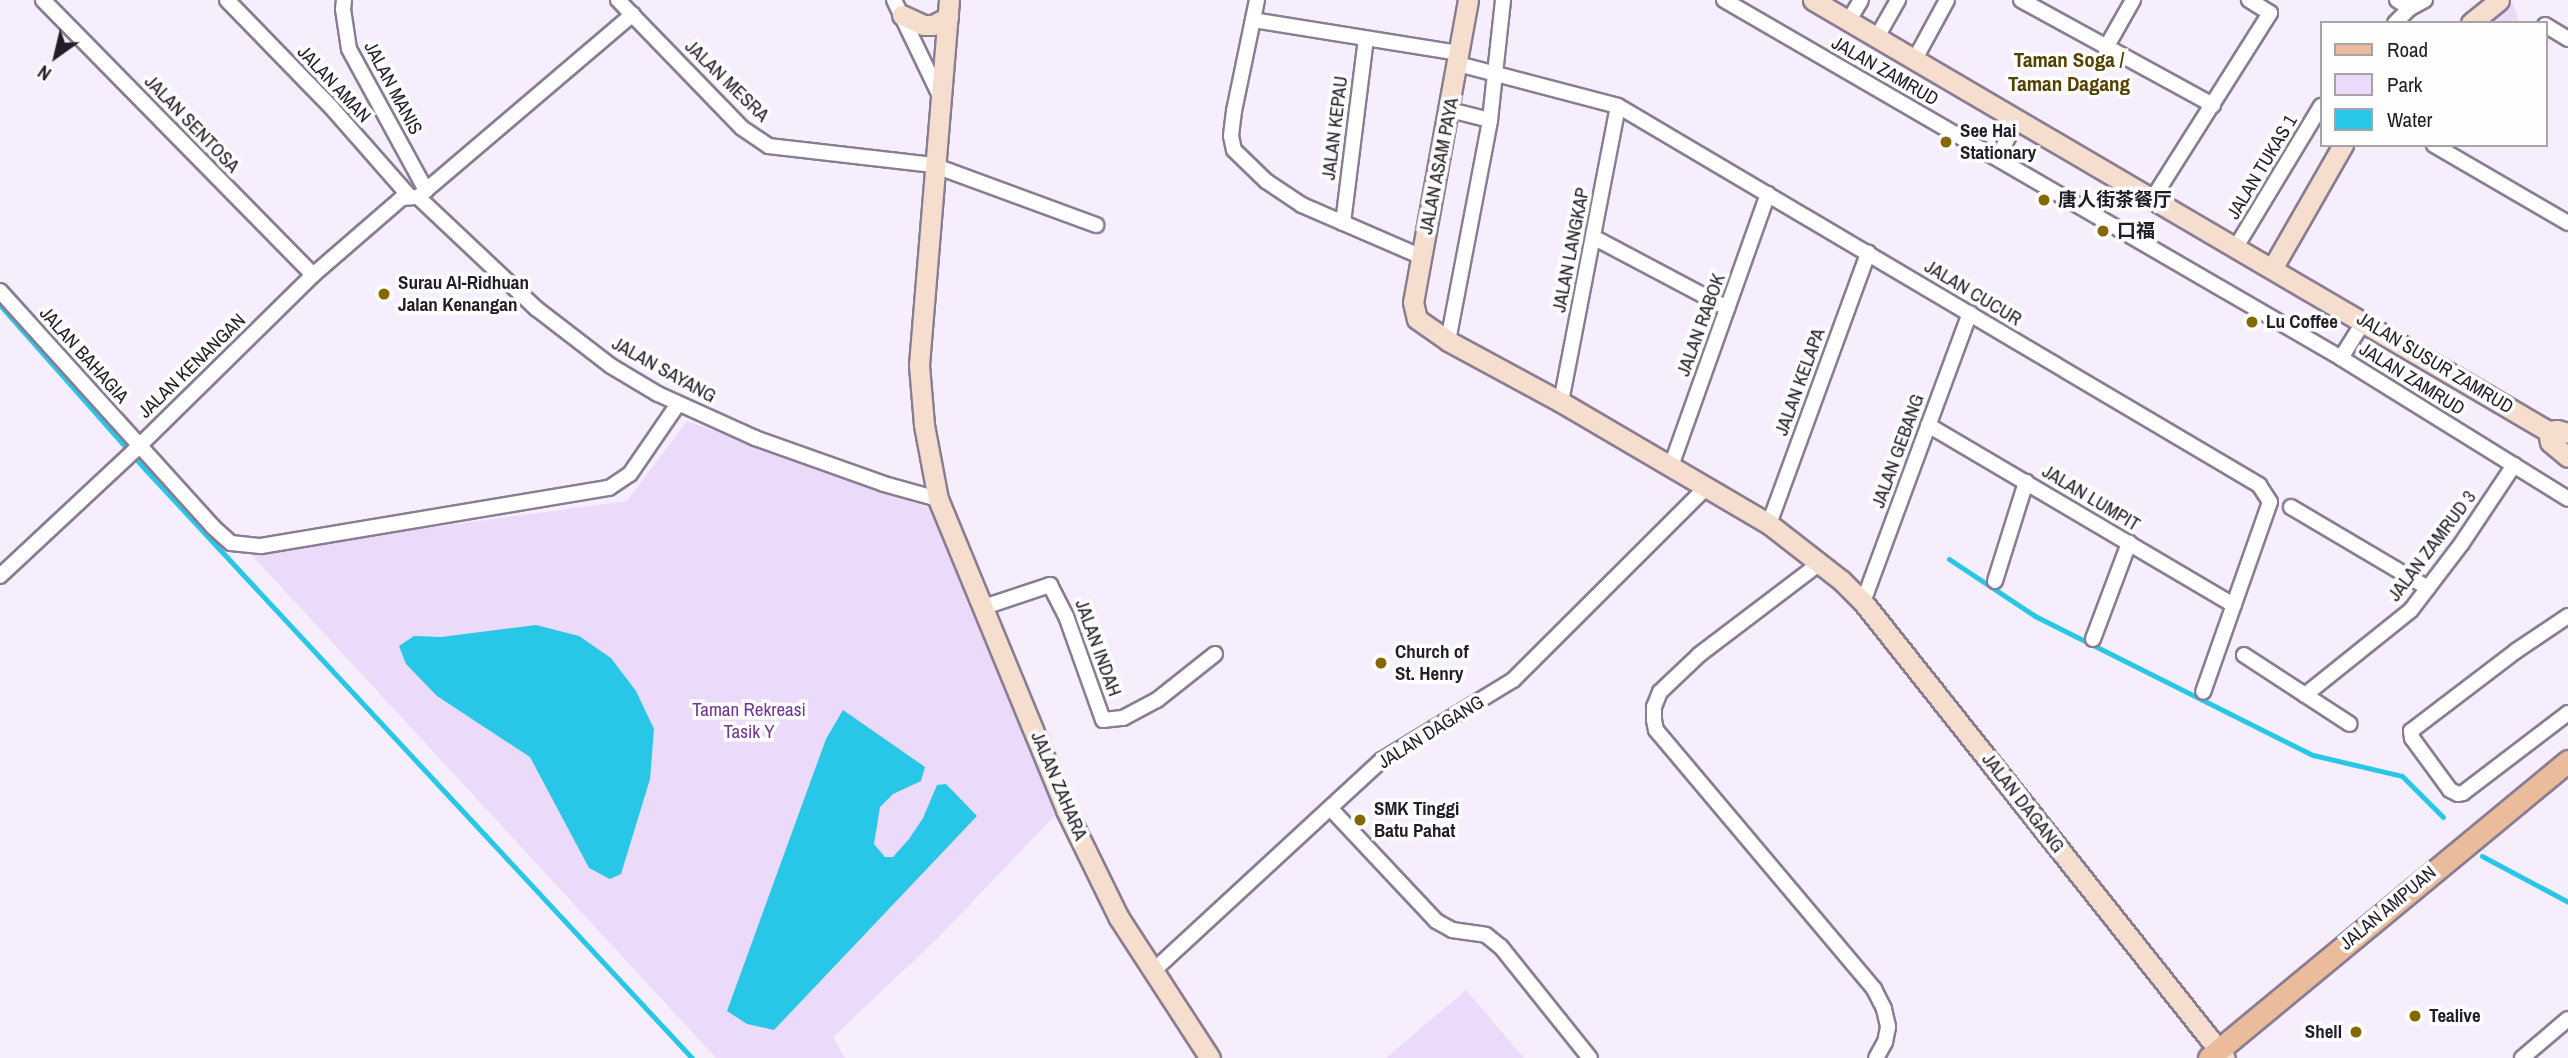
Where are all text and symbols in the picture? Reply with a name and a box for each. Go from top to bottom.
north arrow [21,21,91,91]
legend [2320,21,2547,147]
street label: JALAN ZAMRUD [1828,31,1942,111]
street label: JALAN MESRA [680,35,774,127]
text: Road [2387,35,2428,64]
street label: JALAN MANIS [359,38,427,138]
street label: JALAN AMAN [292,40,376,128]
district label: Taman Soga / Taman Dagang [2008,47,2130,97]
text: N [32,59,56,87]
street label: JALAN SENTOSA [140,70,244,178]
text: Park [2387,70,2422,99]
street label: JALAN KEPAU [1317,75,1353,181]
street label: JALAN ASAM PAYA [1415,95,1463,237]
text: Water [2387,105,2432,134]
street label: JALAN TUKAS 1 [2222,111,2302,223]
place label: See Hai Stationary [1960,120,2036,164]
marker: See Hai Stationary [1938,134,1954,150]
street label: JALAN LANGKAP [1548,186,1594,314]
place label: 唐人街茶餐厅 [2058,189,2172,211]
marker: 唐人街茶餐厅 [2036,192,2052,208]
place label: 口福 [2117,220,2155,242]
marker: 口福 [2095,223,2111,239]
street label: JALAN CUCUR [1920,255,2026,331]
street label: JALAN RABOK [1672,271,1730,379]
place label: Surau Al-Ridhuan Jalan Kenangan [398,272,530,316]
marker: Surau Al-Ridhuan Jalan Kenangan [376,286,392,302]
street label: JALAN BAHAGIA [35,302,133,408]
street label: JALAN SUSUR ZAMRUD [2353,307,2517,419]
street label: JALAN KENANGAN [134,309,250,423]
place label: Lu Coffee [2266,311,2338,333]
marker: Lu Coffee [2244,314,2260,330]
street label: JALAN KELAPA [1770,325,1830,439]
street label: JALAN SAYANG [608,332,720,408]
street label: JALAN ZAMRUD [2355,338,2469,420]
street label: JALAN GEBANG [1867,391,1929,511]
street label: JALAN LUMPIT [2038,460,2144,536]
street label: JALAN ZAMRUD 3 [2383,486,2481,606]
street label: JALAN INDAH [1070,597,1126,699]
place label: Church of St. Henry [1395,641,1469,685]
marker: Church of St. Henry [1373,655,1389,671]
street label: JALAN DAGANG [1374,690,1488,774]
park label: Taman Rekreasi Tasik Y [692,699,806,743]
street label: JALAN ZAHARA [1026,728,1092,844]
street label: JALAN DAGANG [1977,749,2069,857]
place label: SMK Tinggi Batu Pahat [1374,798,1459,842]
marker: SMK Tinggi Batu Pahat [1352,812,1368,828]
street label: JALAN AMPUAN [2335,861,2441,955]
place label: Tealive [2429,1005,2481,1027]
marker: Tealive [2407,1008,2423,1024]
place label: Shell [2305,1021,2342,1043]
marker: Shell [2348,1024,2364,1040]

